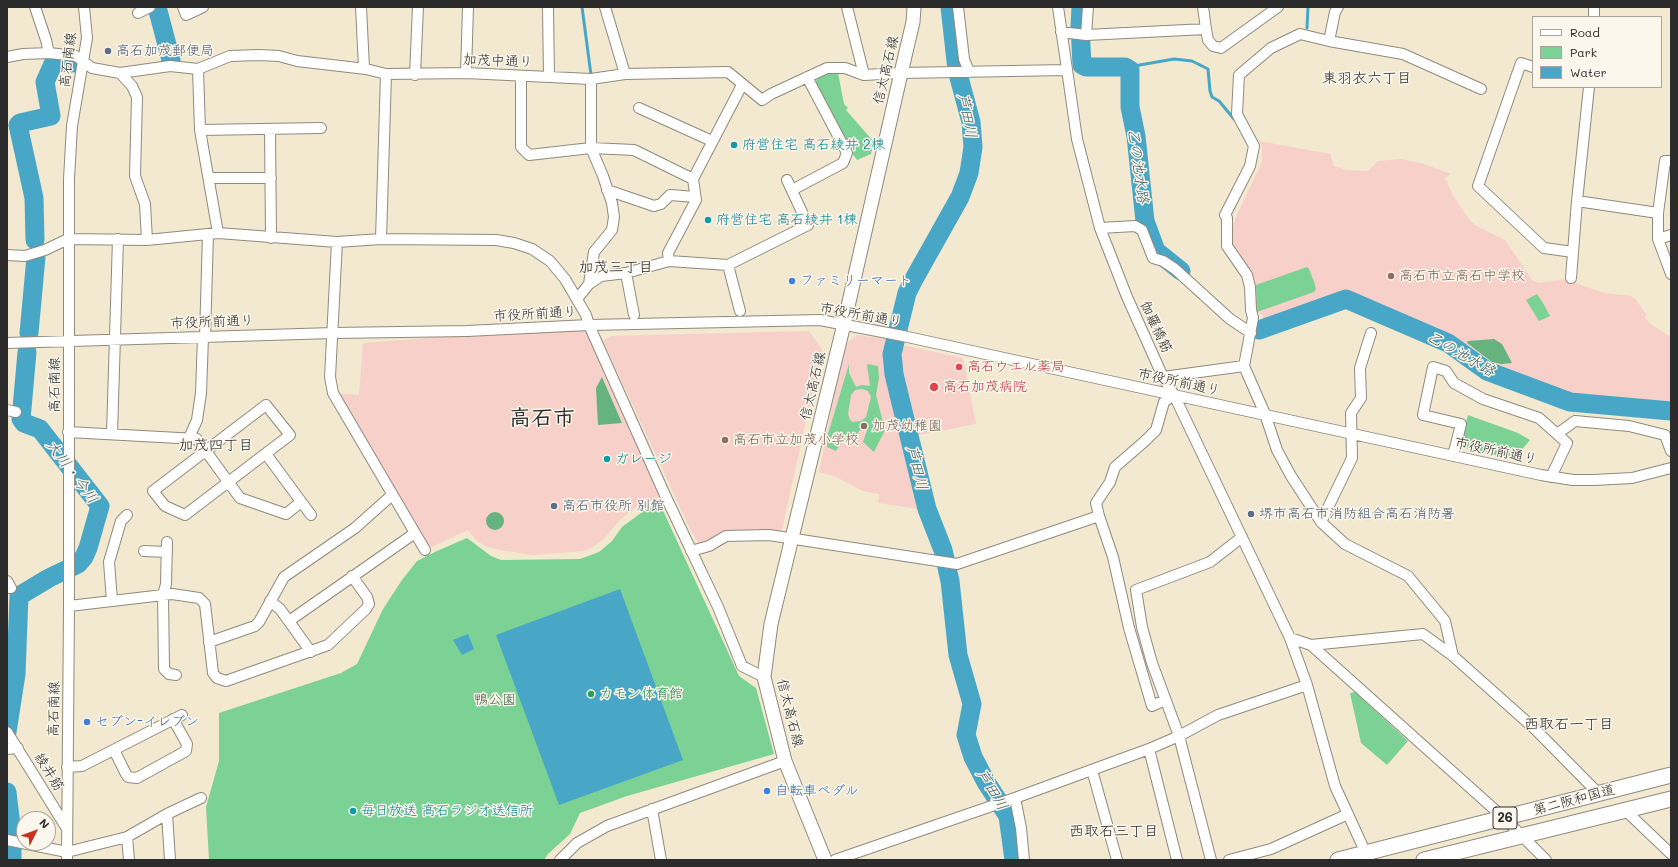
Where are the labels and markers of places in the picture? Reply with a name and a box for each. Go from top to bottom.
place label: 高石加茂郵便局 [116,43,214,59]
marker: 高石加茂郵便局 [103,46,113,56]
place label: 府営住宅 高石綾井 2棟 [742,137,885,153]
marker: 府営住宅 高石綾井 2棟 [729,140,739,150]
place label: 府営住宅 高石綾井 1棟 [716,212,857,228]
marker: 府営住宅 高石綾井 1棟 [703,215,713,225]
place label: 高石市立高石中学校 [1399,268,1525,284]
marker: 高石市立高石中学校 [1386,271,1396,281]
place label: ファミリーマート [800,273,912,289]
marker: ファミリーマート [787,276,797,286]
place label: 高石ウエル薬局 [967,359,1065,375]
marker: 高石ウエル薬局 [954,362,964,372]
place label: 高石加茂病院 [943,379,1027,395]
marker: 高石加茂病院 [928,381,940,393]
place label: 加茂幼稚園 [872,418,942,434]
marker: 加茂幼稚園 [859,421,869,431]
place label: 高石市立加茂小学校 [733,432,859,448]
marker: 高石市立加茂小学校 [720,435,730,445]
place label: ガレージ [615,451,672,467]
marker: ガレージ [602,454,612,464]
place label: 高石市役所 別館 [562,498,664,514]
marker: 高石市役所 別館 [549,501,559,511]
place label: 堺市高石市消防組合高石消防署 [1259,506,1455,522]
marker: 堺市高石市消防組合高石消防署 [1246,509,1256,519]
place label: カモン体育館 [599,686,683,702]
marker: カモン体育館 [586,689,596,699]
place label: セブン-イレブン [95,714,199,730]
marker: セブン-イレブン [82,717,92,727]
place label: 自転車ペダル [775,783,859,799]
marker: 自転車ペダル [762,786,772,796]
place label: 毎日放送 高石ラジオ送信所 [361,803,533,819]
marker: 毎日放送 高石ラジオ送信所 [348,806,358,816]

